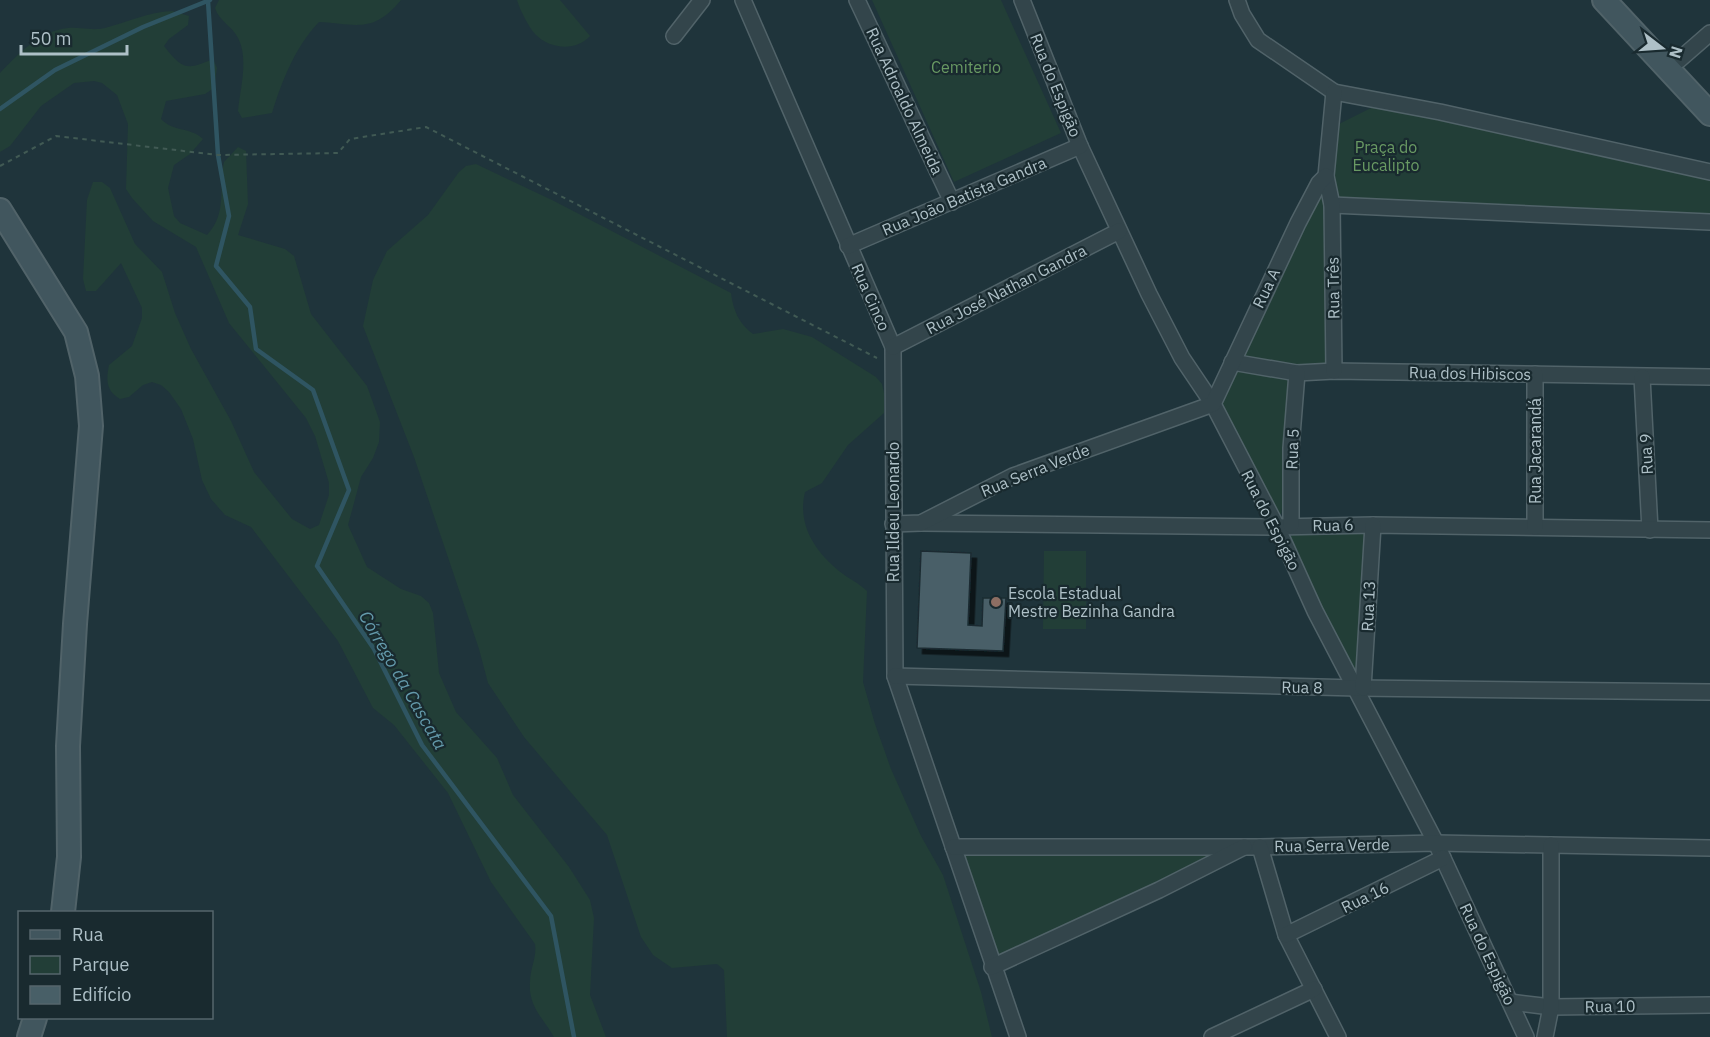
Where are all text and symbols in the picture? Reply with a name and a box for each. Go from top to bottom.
scale bar [21,18,128,56]
north arrow [1632,18,1692,78]
street label: Rua Adroaldo Almeida [862,24,948,178]
text: 50 m [30,27,72,50]
street label: Rua do Espigão [1026,30,1086,140]
text: N [1665,44,1688,61]
park label: Cemiterio [931,57,1001,77]
park label: Praça do Eucalipto [1352,137,1420,175]
street label: Rua João Batista Gandra [879,152,1050,240]
street label: Rua José Nathan Gandra [922,240,1090,338]
street label: Rua Três [1322,257,1344,319]
street label: Rua Cinco [847,260,895,334]
street label: Rua A [1248,265,1284,311]
street label: Rua dos Hibiscos [1409,362,1531,384]
street label: Rua Jacarandá [1525,397,1545,504]
street label: Rua 5 [1281,428,1303,470]
street label: Rua 9 [1635,433,1657,475]
street label: Rua Serra Verde [978,439,1093,501]
street label: Rua Ildeu Leonardo [883,442,903,582]
street label: Rua do Espigão [1237,466,1305,574]
street label: Rua 6 [1312,515,1354,535]
street label: Rua 13 [1357,580,1379,632]
place label: Escola Estadual Mestre Bezinha Gandra [1008,583,1175,621]
marker: Escola Estadual Mestre Bezinha Gandra [989,595,1003,609]
water label: Córrego da Cascata [354,607,452,753]
street label: Rua 8 [1281,677,1323,697]
street label: Rua Serra Verde [1274,834,1390,856]
street label: Rua 16 [1338,877,1392,917]
street label: Rua do Espigão [1456,900,1520,1008]
legend [18,911,213,1019]
text: Rua [72,923,104,946]
text: Parque [72,953,130,976]
text: Edifício [72,983,131,1006]
street label: Rua 10 [1584,996,1636,1016]

